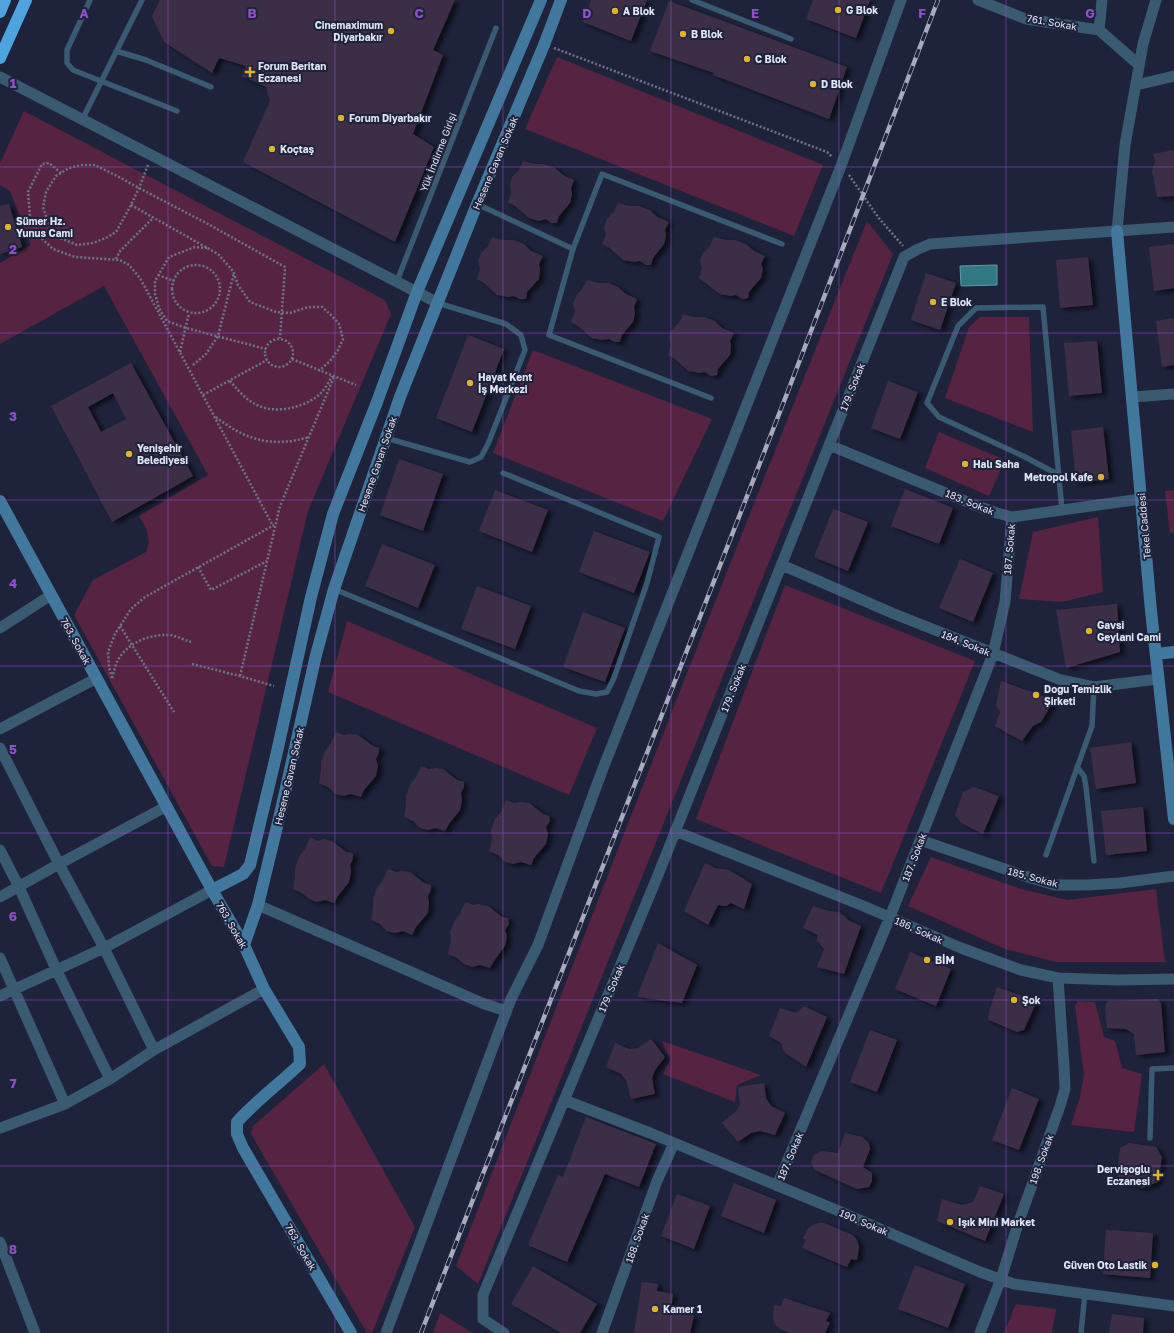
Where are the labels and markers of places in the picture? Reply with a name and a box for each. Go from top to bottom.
place label: G Blok [846,4,878,16]
place label: A Blok [623,5,655,17]
marker: G Blok [833,5,843,15]
marker: A Blok [610,6,620,16]
place label: Cinemaximum Diyarbakır [315,19,383,43]
marker: Cinemaximum Diyarbakır [386,26,396,36]
place label: B Blok [691,28,723,40]
marker: B Blok [678,29,688,39]
place label: C Blok [755,53,787,65]
marker: C Blok [742,54,752,64]
place label: Forum Beritan Eczanesi [258,60,326,84]
marker: Forum Beritan Eczanesi [245,67,255,77]
place label: D Blok [821,78,853,90]
marker: D Blok [808,79,818,89]
place label: Forum Diyarbakır [349,112,432,124]
marker: Forum Diyarbakır [336,113,346,123]
place label: Koçtaş [280,143,315,155]
marker: Koçtaş [267,144,277,154]
place label: Sümer Hz. Yunus Cami [16,215,73,239]
marker: Sümer Hz. Yunus Cami [3,222,13,232]
place label: E Blok [941,296,972,308]
marker: E Blok [928,297,938,307]
place label: Hayat Kent İş Merkezi [478,371,532,395]
marker: Hayat Kent İş Merkezi [465,378,475,388]
place label: Yenişehir Belediyesi [137,442,188,466]
marker: Yenişehir Belediyesi [124,449,134,459]
place label: Halı Saha [973,458,1020,470]
marker: Halı Saha [960,459,970,469]
place label: Metropol Kafe [1024,471,1093,483]
marker: Metropol Kafe [1096,472,1106,482]
place label: Gavsi Geylani Cami [1097,619,1161,643]
marker: Gavsi Geylani Cami [1084,626,1094,636]
place label: Doğu Temizlik Şirketi [1044,683,1112,707]
marker: Doğu Temizlik Şirketi [1031,690,1041,700]
place label: BİM [935,954,954,966]
marker: BİM [922,955,932,965]
place label: Şok [1022,994,1041,1006]
marker: Şok [1009,995,1019,1005]
place label: Dervişoğlu Eczanesi [1097,1163,1150,1187]
marker: Dervişoğlu Eczanesi [1153,1170,1163,1180]
place label: Işık Mini Market [958,1216,1035,1228]
marker: Işık Mini Market [945,1217,955,1227]
place label: Güven Oto Lastik [1064,1259,1147,1271]
marker: Güven Oto Lastik [1150,1260,1160,1270]
place label: Kamer 1 [663,1303,702,1315]
marker: Kamer 1 [650,1304,660,1314]

